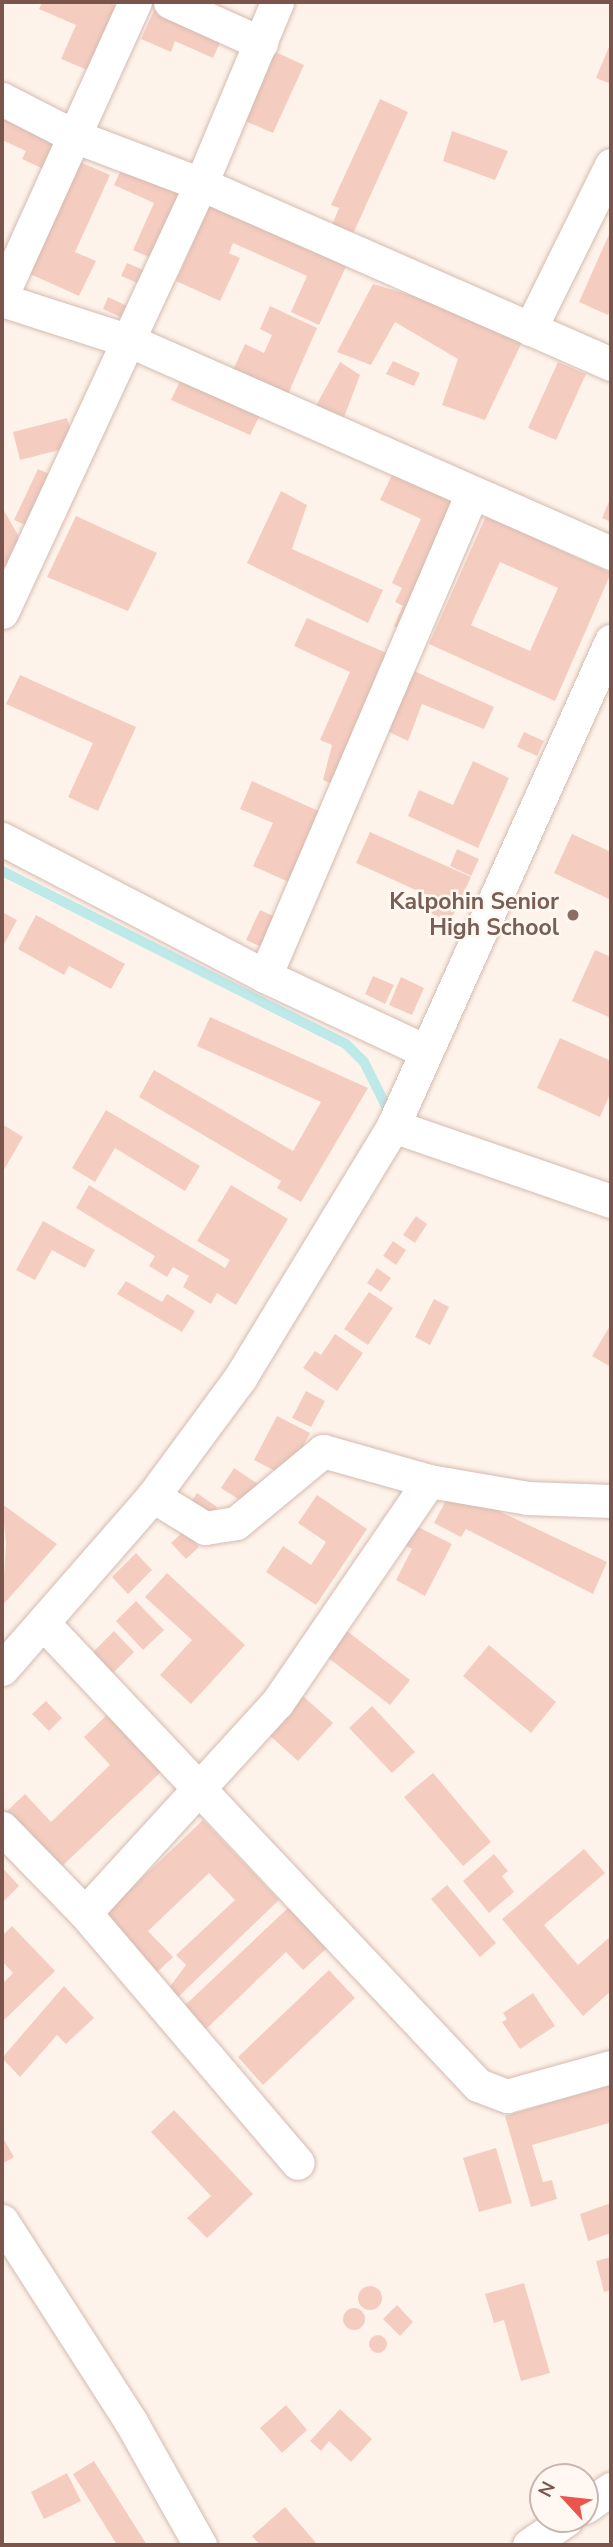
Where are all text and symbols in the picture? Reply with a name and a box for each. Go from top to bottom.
place label: Kalpohin Senior High School [389,888,559,942]
marker: Kalpohin Senior High School [565,907,581,923]
north arrow [529,2463,599,2533]
text: N [532,2477,562,2502]

